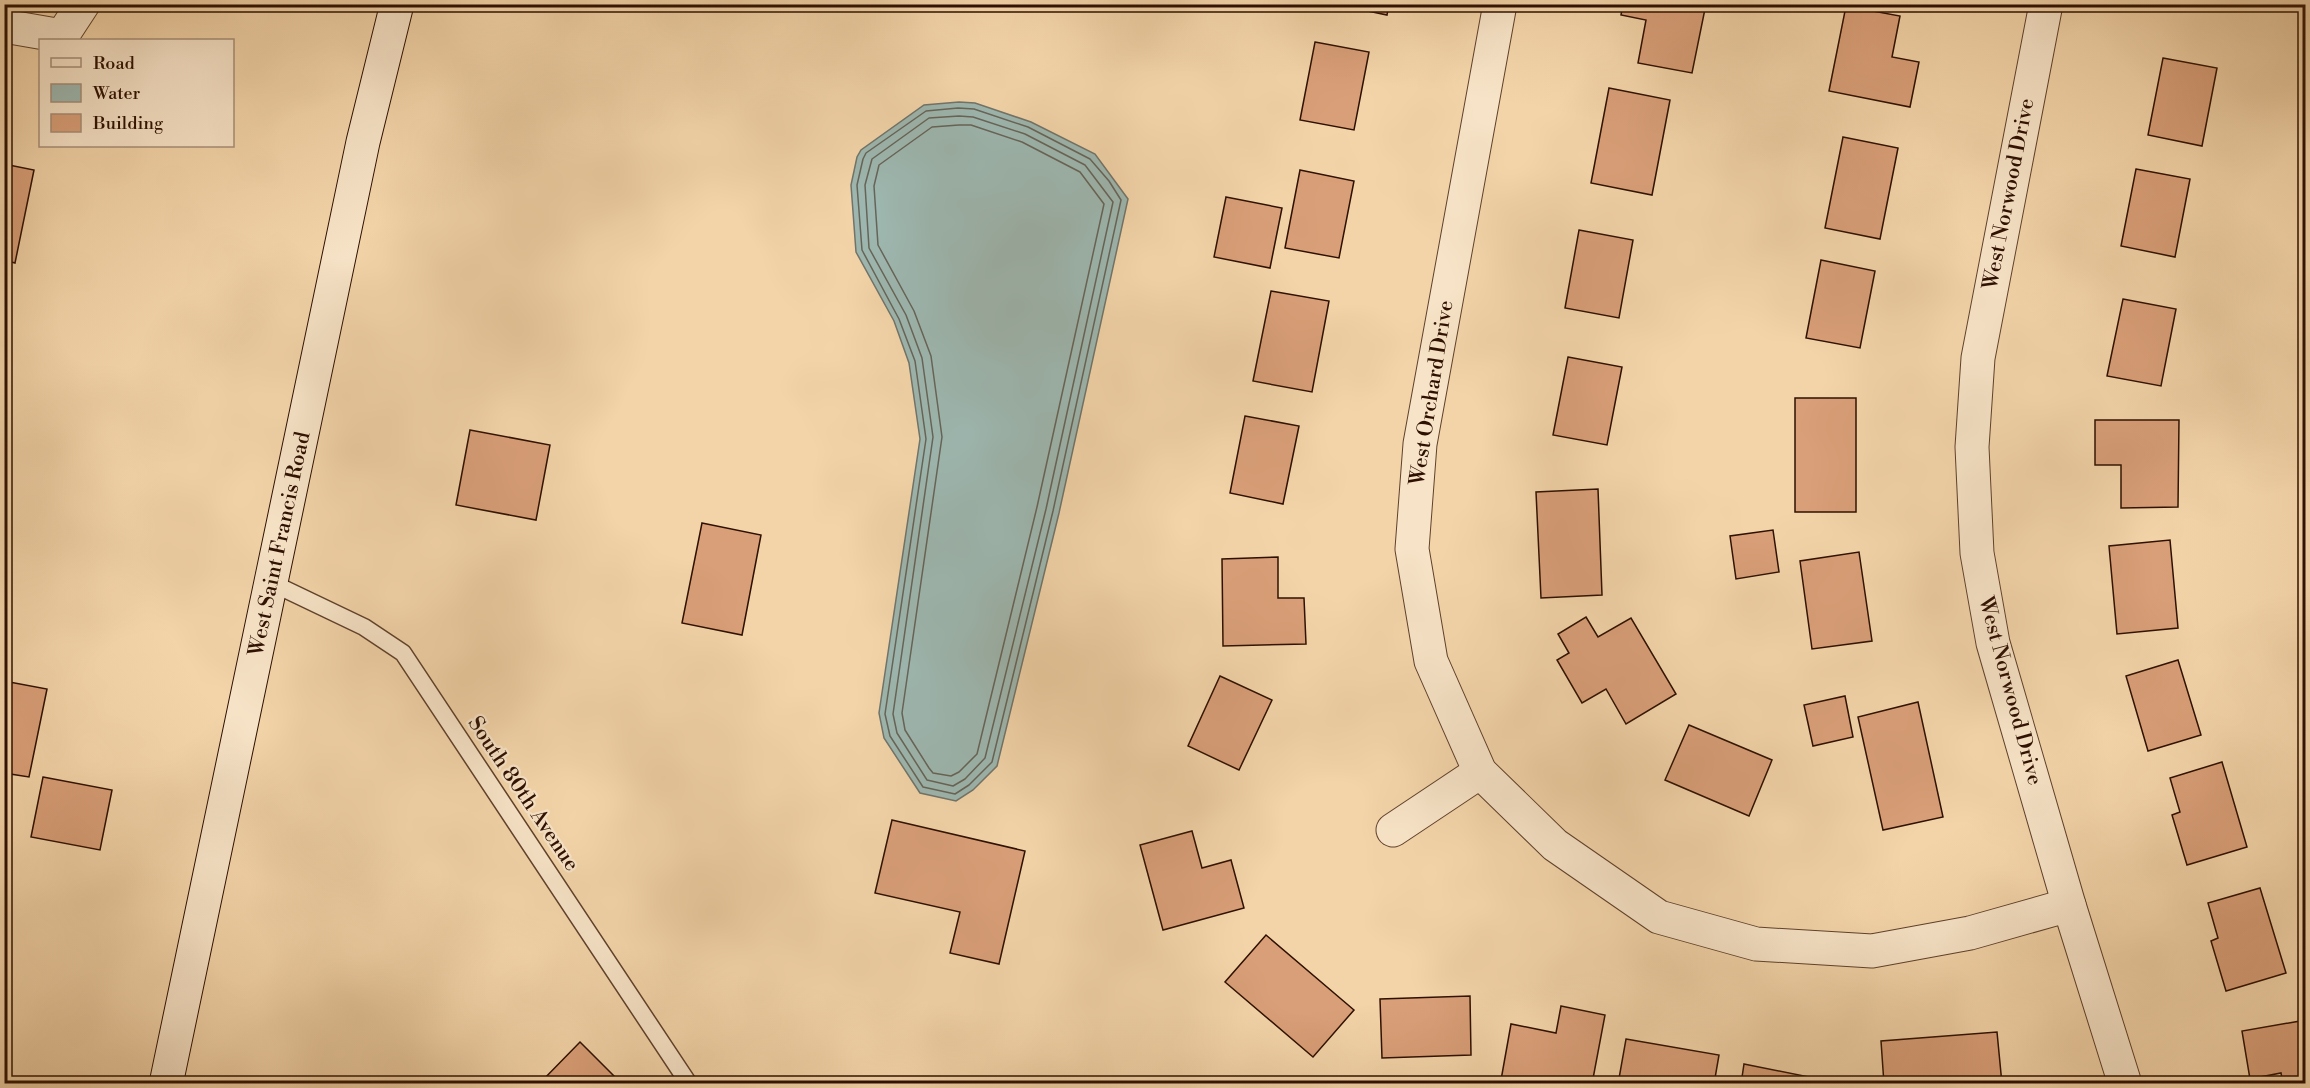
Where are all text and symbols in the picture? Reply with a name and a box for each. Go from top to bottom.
legend [39,39,234,147]
text: Road [93,52,136,75]
text: Water [92,82,141,105]
street label: West Norwood Drive [1978,96,2040,293]
text: Building [92,112,164,135]
street label: West Orchard Drive [1404,299,1459,488]
street label: West Saint Francis Road [243,429,317,660]
street label: West Norwood Drive [1972,593,2048,788]
street label: South 80th Avenue [462,712,584,876]

